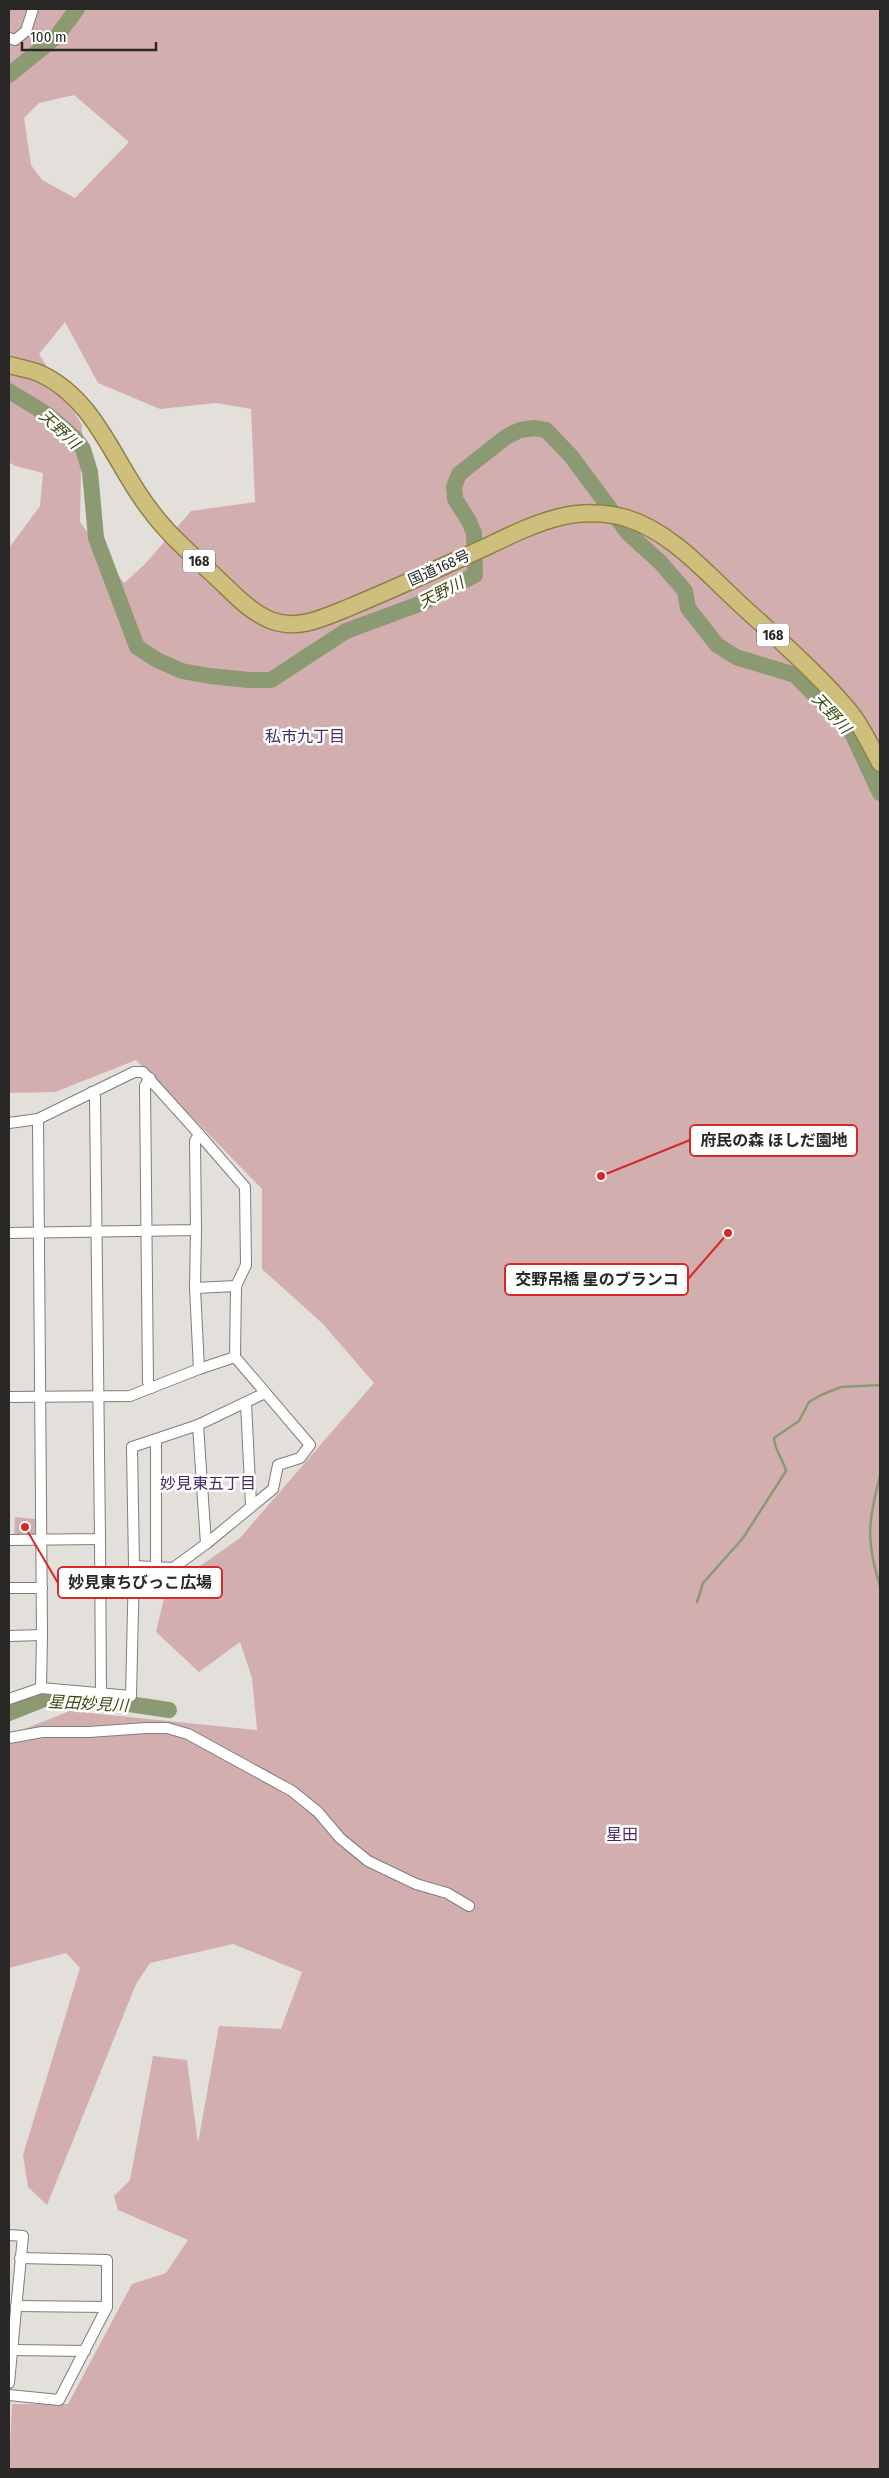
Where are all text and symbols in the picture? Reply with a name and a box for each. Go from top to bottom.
scale bar [22,20,156,52]
text: 100 m [30,28,67,46]
water label: 天野川 [36,406,85,454]
street label: 国道168号 [405,546,473,590]
road number: 168 [183,550,215,572]
water label: 天野川 [416,572,469,612]
road number: 168 [757,624,789,646]
water label: 天野川 [808,689,856,739]
district label: 私市九丁目 [265,727,345,746]
callout: 府民の森 ほしだ園地 [690,1125,857,1156]
text: 府民の森 ほしだ園地 [700,1131,848,1150]
callout: 交野吊橋 星のブランコ [505,1264,688,1295]
text: 交野吊橋 星のブランコ [515,1270,679,1289]
district label: 妙見東五丁目 [160,1474,256,1493]
callout: 妙見東ちびっこ広場 [58,1567,222,1598]
text: 妙見東ちびっこ広場 [68,1573,212,1592]
water label: 星田妙見川 [48,1692,130,1715]
district label: 星田 [606,1825,638,1844]

